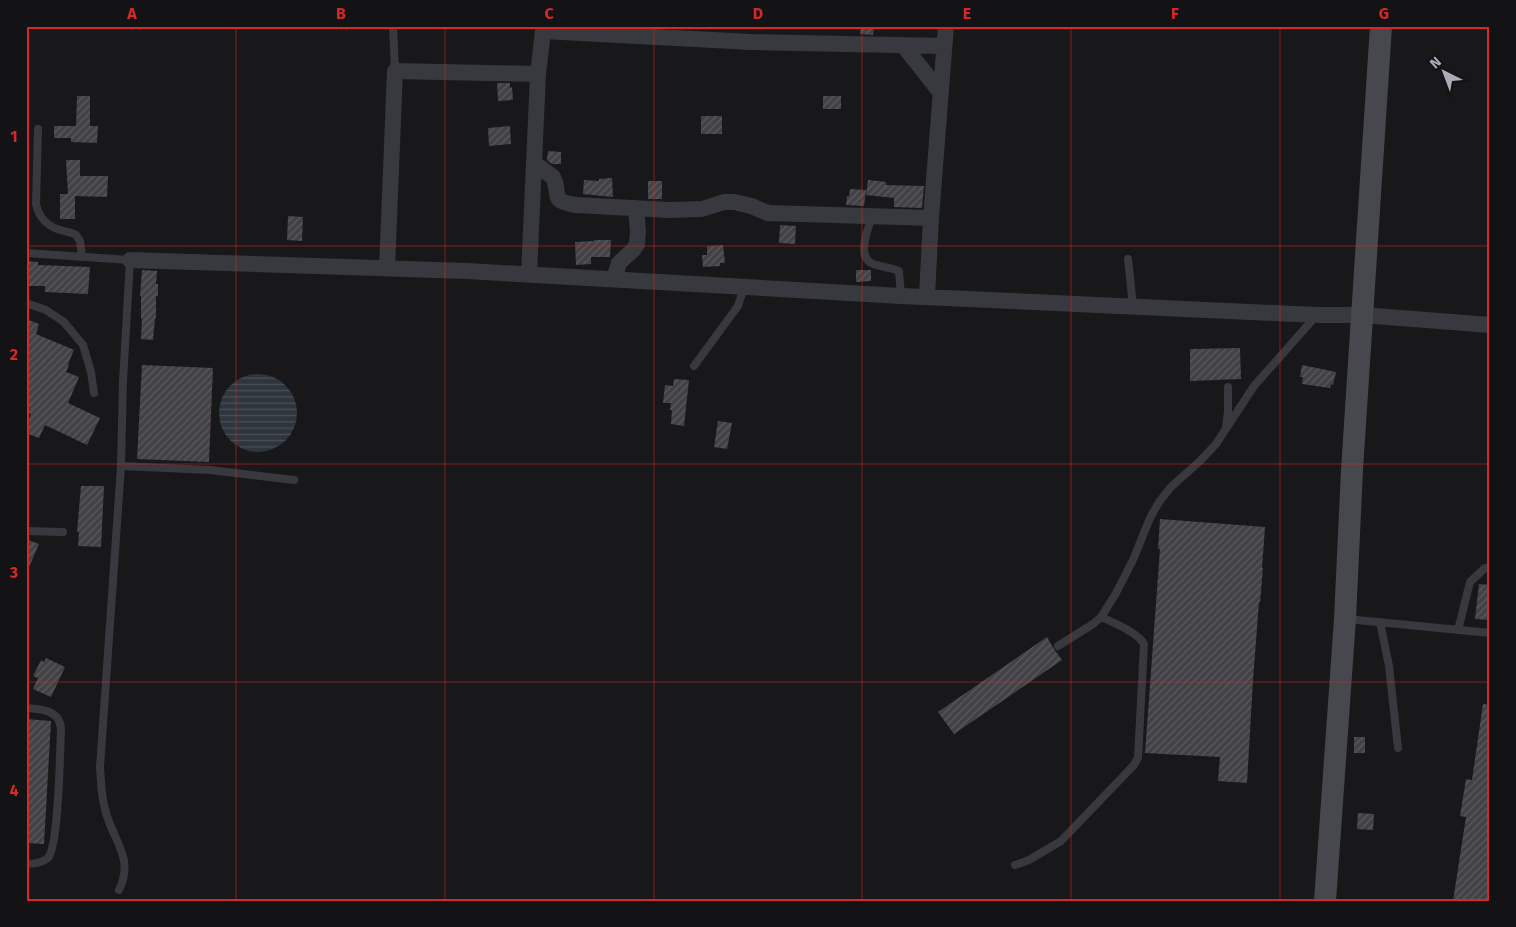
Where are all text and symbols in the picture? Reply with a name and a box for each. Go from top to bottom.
text: A [126,4,137,23]
text: B [336,4,346,23]
text: C [544,4,554,23]
text: D [753,4,763,23]
text: E [963,4,971,23]
text: F [1171,4,1179,23]
text: G [1379,4,1389,23]
north arrow [1418,48,1468,98]
text: N [1426,53,1445,72]
text: 1 [10,127,18,146]
text: 2 [10,345,18,364]
text: 3 [9,563,18,582]
text: 4 [9,781,19,800]

